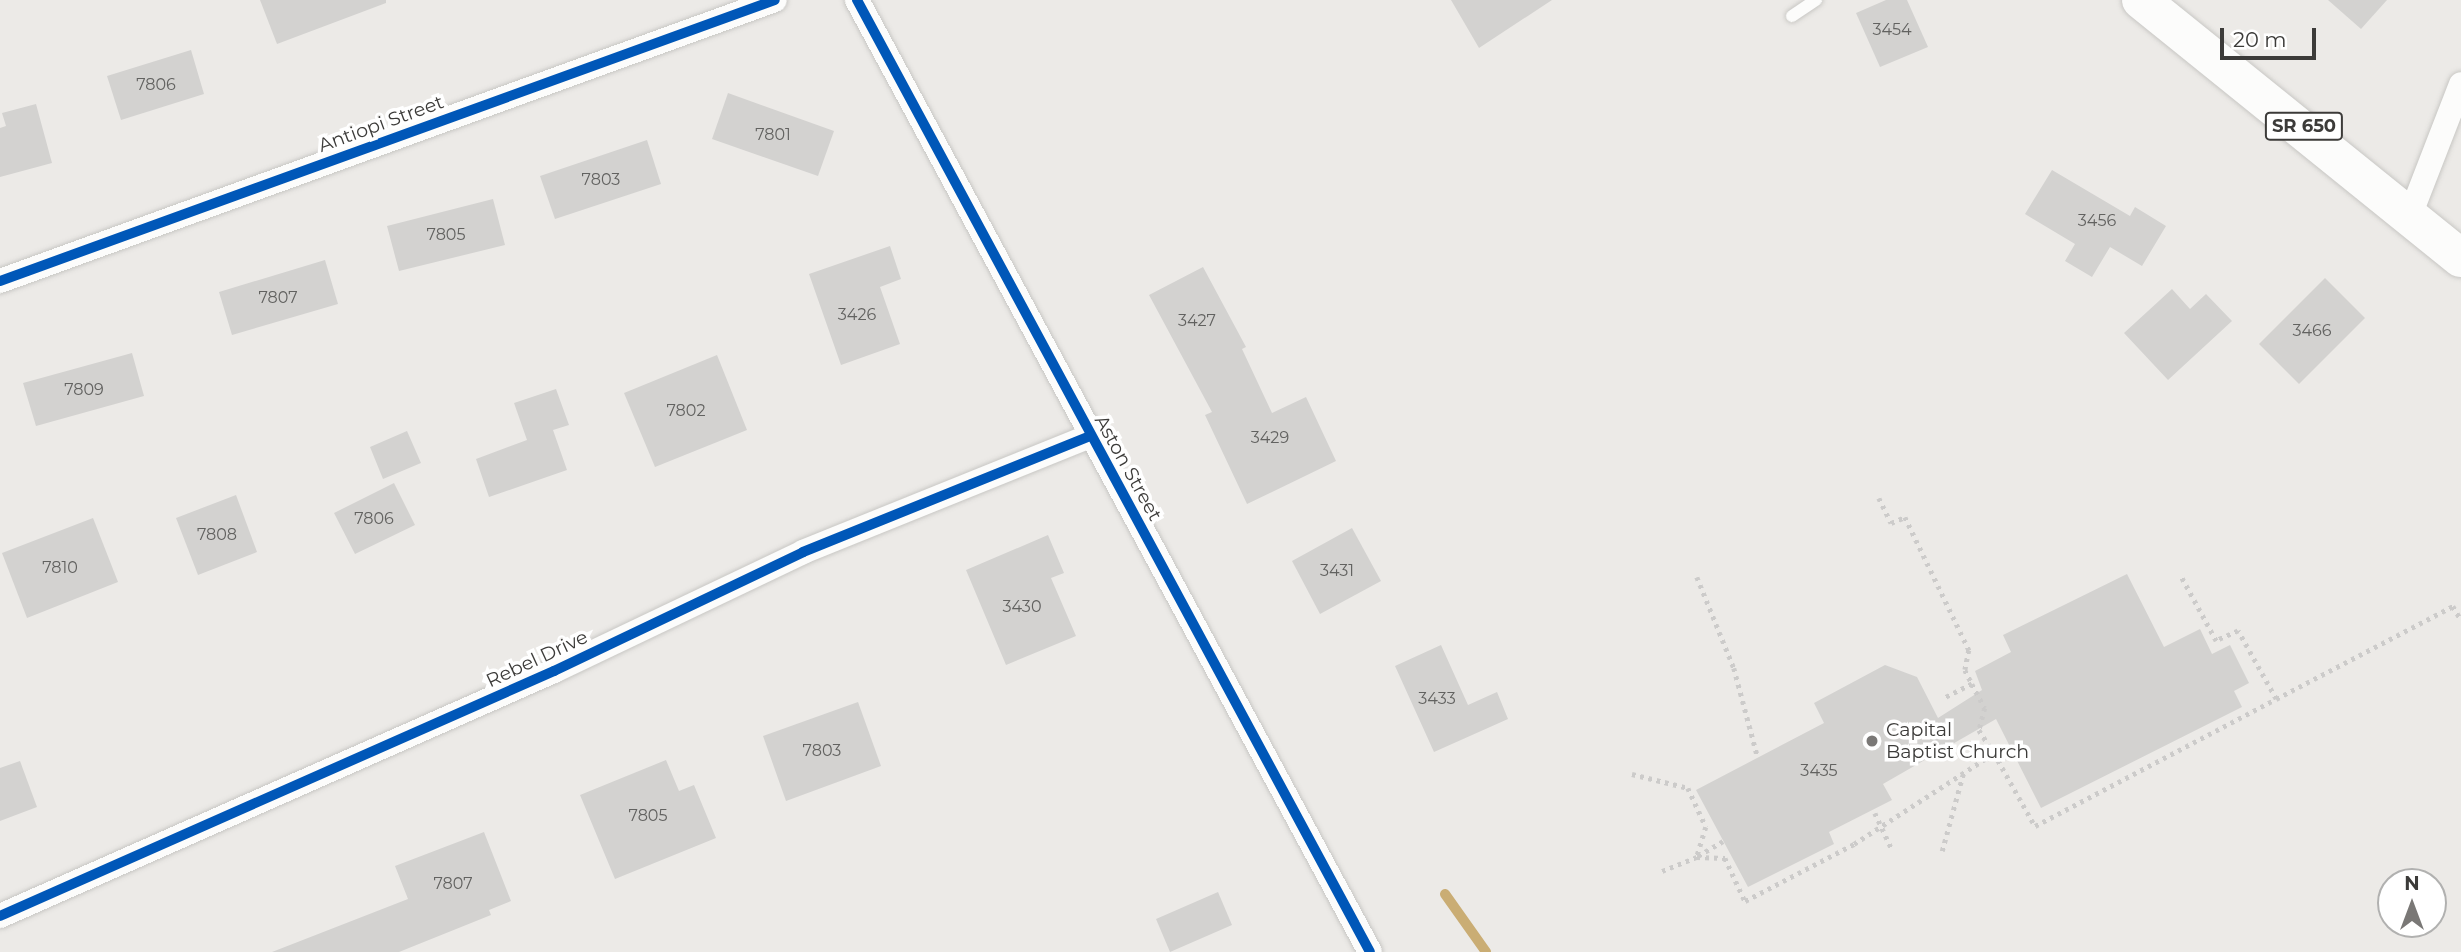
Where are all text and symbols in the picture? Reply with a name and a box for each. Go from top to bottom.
scale bar [2223,14,2319,58]
house number: 3454 [1872,20,1912,40]
text: 20 m [2233,27,2287,52]
house number: 7806 [136,75,176,95]
street label: Antiopi Street [315,91,447,157]
road number: SR 650 [2264,112,2344,140]
house number: 7801 [755,125,791,145]
house number: 7803 [582,170,620,190]
house number: 3456 [2078,211,2116,231]
house number: 7805 [427,225,465,245]
house number: 7807 [258,288,298,308]
house number: 3426 [838,305,876,325]
house number: 3427 [1178,311,1216,331]
house number: 3466 [2292,321,2332,341]
house number: 7809 [64,380,104,400]
house number: 7802 [666,401,706,421]
street label: Aston Street [1090,411,1166,525]
house number: 3429 [1251,428,1289,448]
house number: 7806 [354,509,394,529]
house number: 7808 [197,525,237,545]
house number: 7810 [42,558,78,578]
house number: 3431 [1320,561,1354,581]
house number: 3430 [1003,597,1041,617]
street label: Rebel Drive [483,626,591,692]
house number: 3433 [1418,689,1456,709]
place label: Capital Baptist Church [1886,719,2029,763]
marker: Capital Baptist Church [1864,733,1880,749]
house number: 7803 [803,741,841,761]
house number: 3435 [1800,761,1838,781]
house number: 7805 [629,806,667,826]
north arrow [2377,868,2447,938]
text: N [2404,872,2420,895]
house number: 7807 [433,874,473,894]

